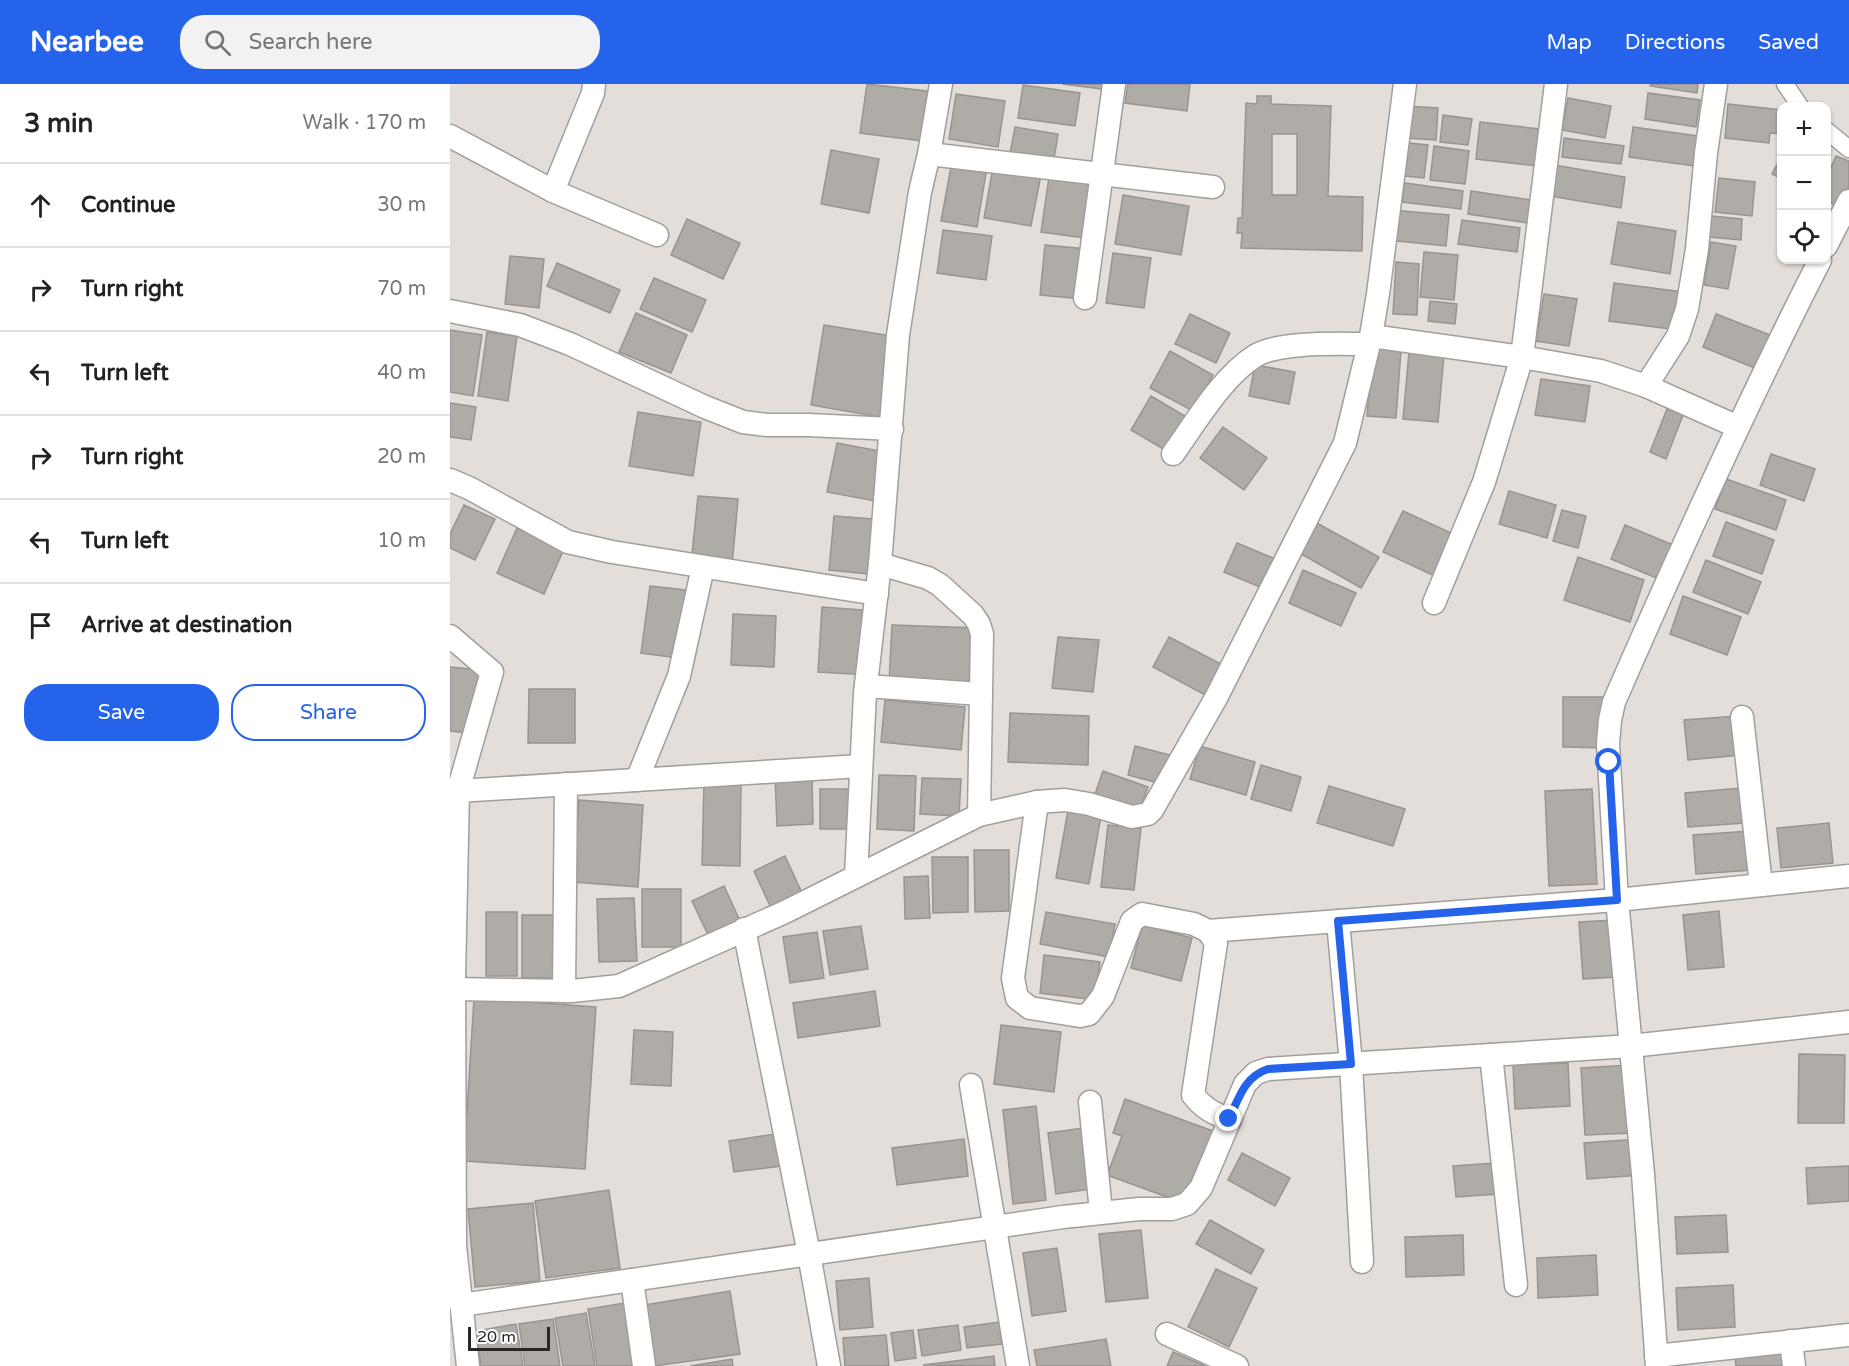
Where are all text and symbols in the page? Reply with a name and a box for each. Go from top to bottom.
search box [180,15,600,69]
text: Nearbee [30,25,144,59]
icon: search [201,26,234,59]
text: Search here [249,29,372,55]
text: Map [1546,30,1592,55]
text: Directions [1625,30,1725,55]
text: Saved [1758,30,1819,55]
map controls [1777,102,1831,264]
button: + [1777,102,1831,156]
text: 3 min [24,108,93,139]
text: Walk · 170 m [303,111,426,135]
button: − [1777,156,1831,210]
icon: ahead [24,189,57,222]
text: Continue [81,192,176,218]
text: 30 m [377,193,426,217]
button: locate [1777,210,1831,264]
icon: right [24,273,57,306]
text: Turn right [81,276,183,302]
text: 70 m [377,277,426,301]
icon: left [24,357,57,390]
text: Turn left [81,360,169,386]
text: 40 m [377,361,426,385]
icon: right [24,441,57,474]
text: Turn right [81,444,183,470]
text: 20 m [377,445,426,469]
icon: left [24,525,57,558]
text: Turn left [81,528,169,554]
text: 10 m [377,529,426,553]
icon: arrive [24,609,57,642]
text: Arrive at destination [81,612,292,638]
button: Save [24,684,219,741]
button: Share [231,684,426,741]
route start [1595,748,1621,774]
route end [1215,1105,1241,1131]
scale bar [468,1324,550,1352]
text: 20 m [477,1327,516,1347]

